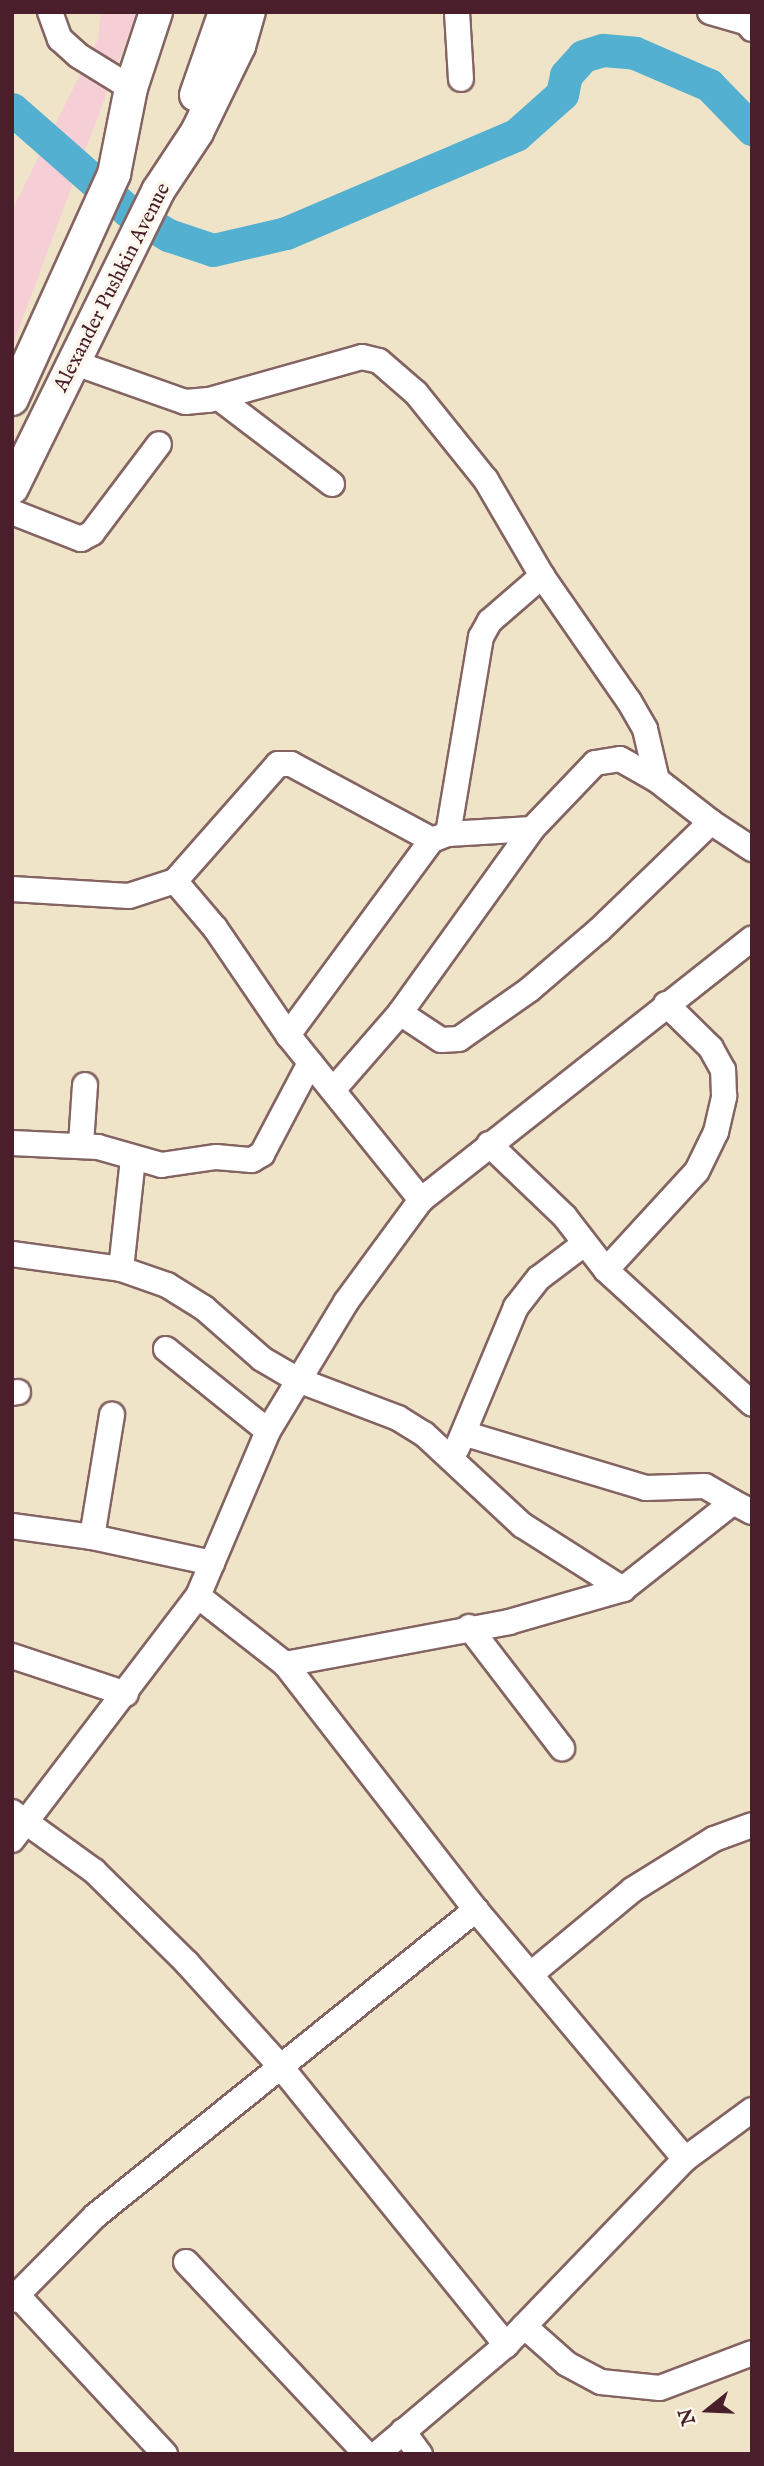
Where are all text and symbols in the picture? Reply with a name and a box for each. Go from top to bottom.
street label: Alexander Pushkin Avenue [49,179,177,397]
north arrow [673,2375,743,2445]
text: N [674,2405,702,2428]

